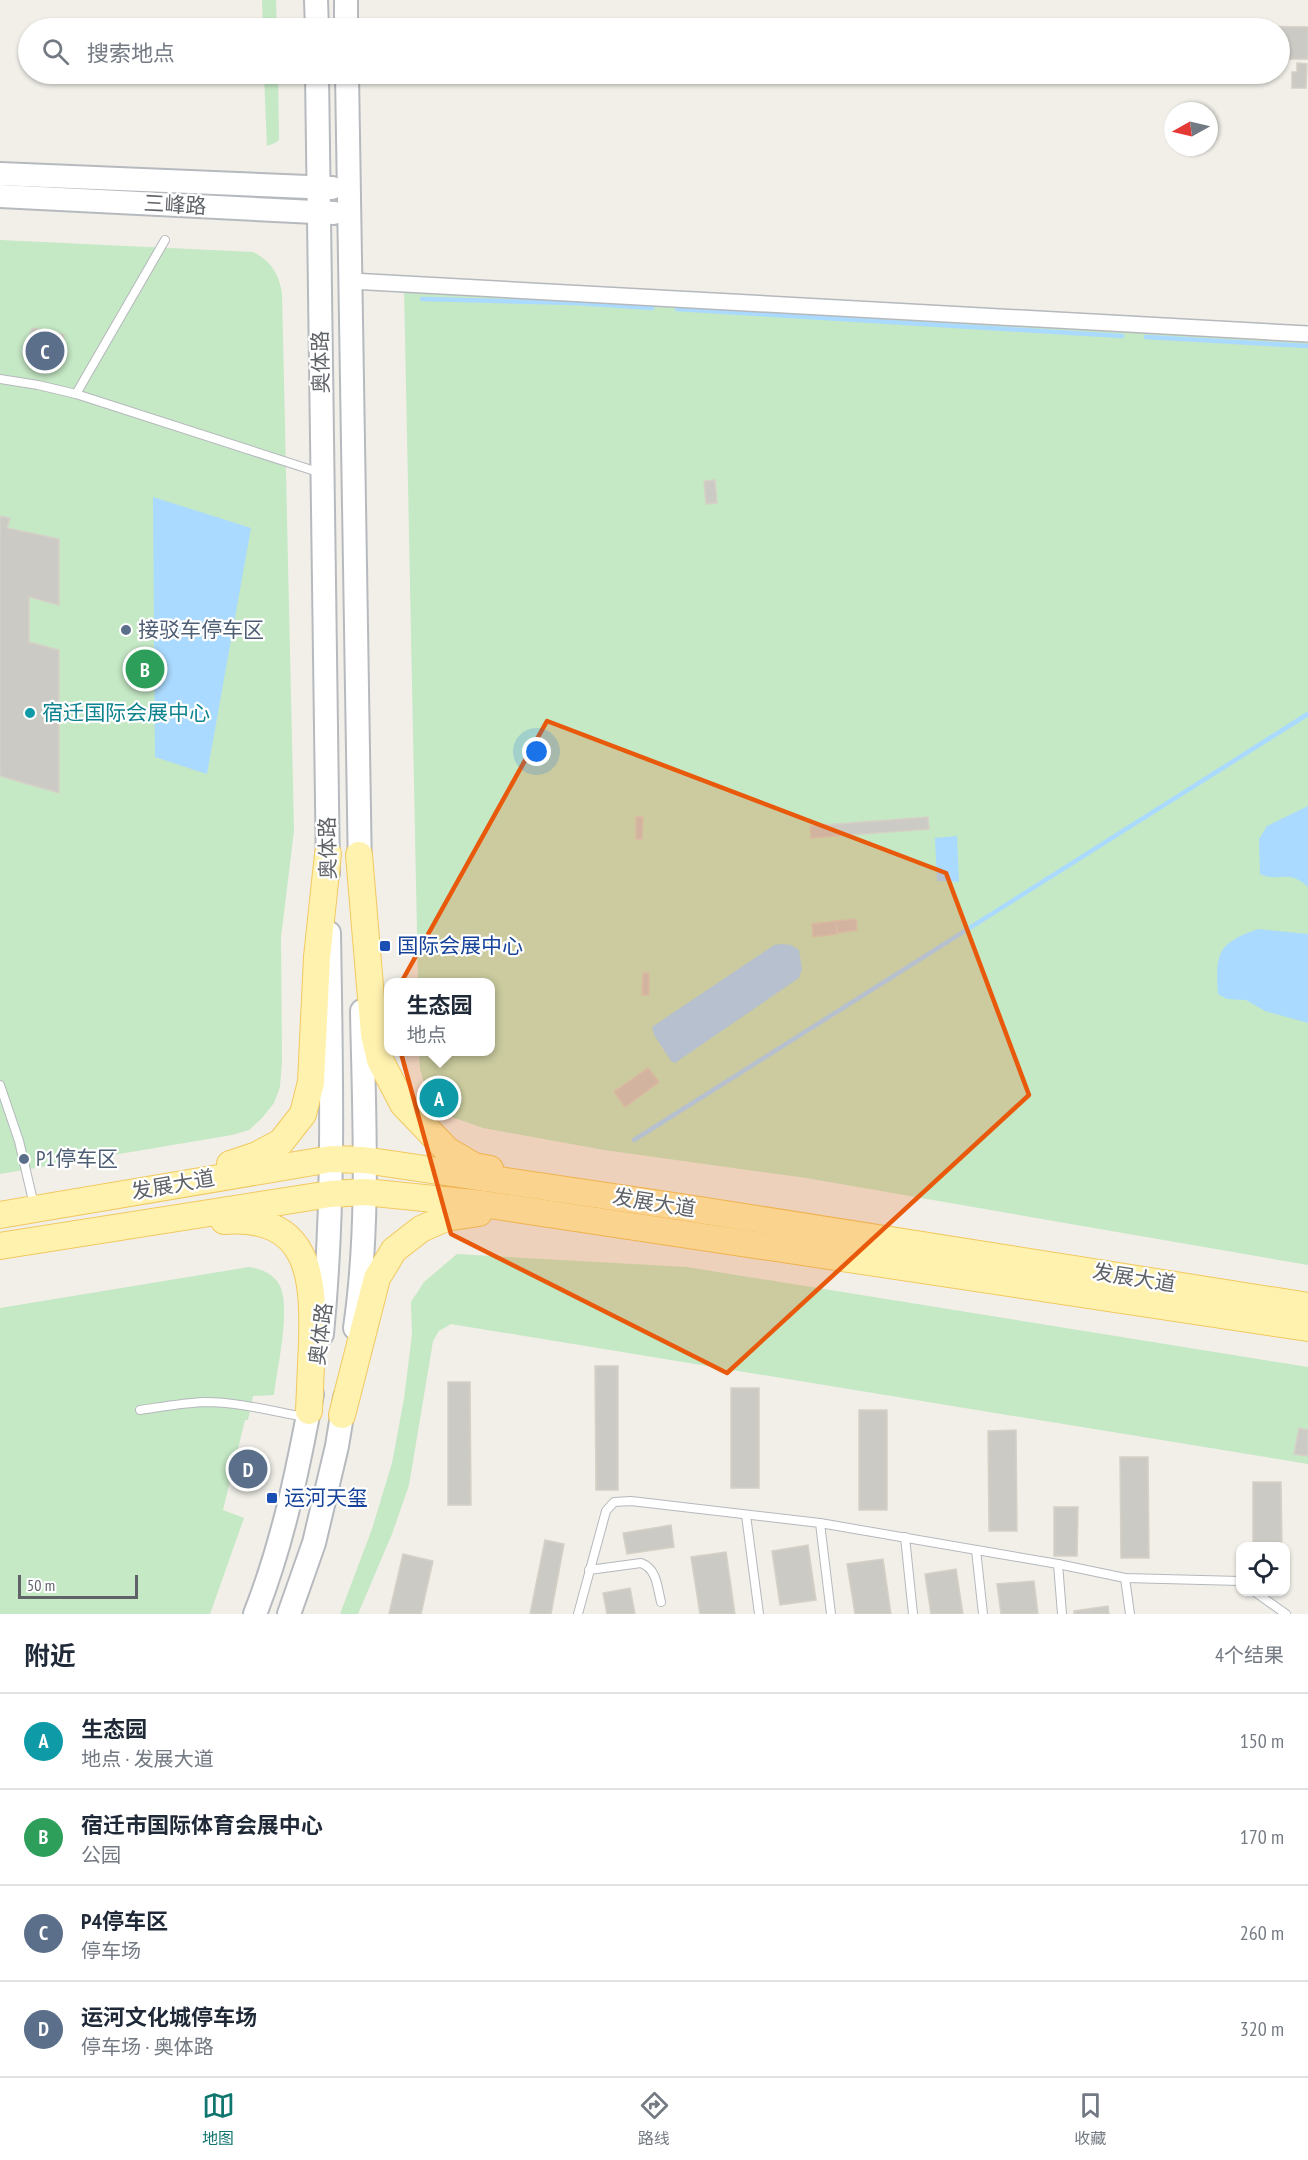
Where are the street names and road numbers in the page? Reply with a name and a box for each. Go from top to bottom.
street label: 三峰路 [143,189,207,220]
street label: 奥体路 [306,330,335,394]
street label: 奥体路 [313,816,342,880]
street label: 发展大道 [129,1164,217,1205]
street label: 发展大道 [610,1183,698,1222]
street label: 发展大道 [1090,1258,1178,1297]
street label: 奥体路 [303,1301,338,1367]

